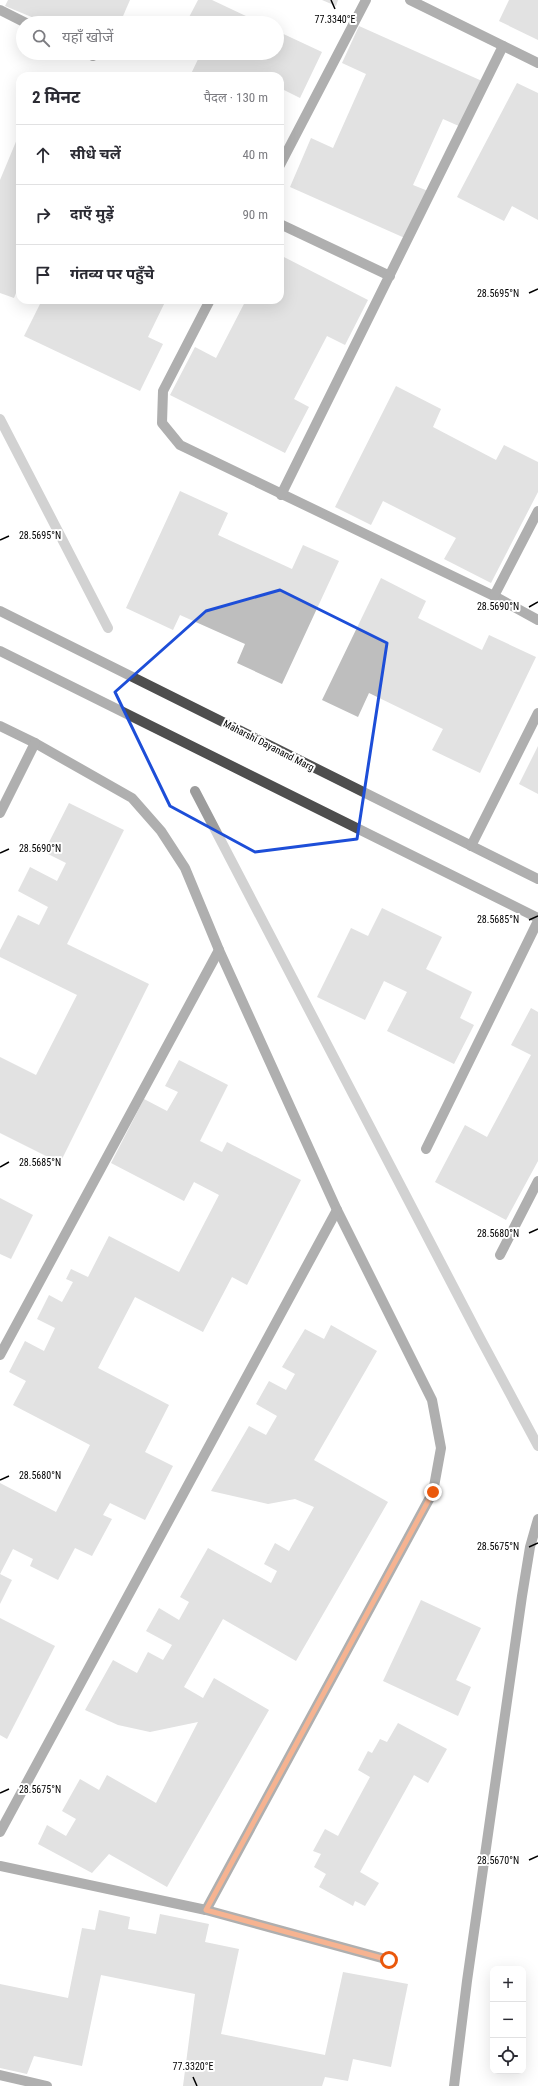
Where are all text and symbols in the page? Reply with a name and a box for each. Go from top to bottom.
text: 77.3340°E [315,14,356,25]
search box [16,16,284,60]
icon: search [30,27,52,49]
text: यहाँ खोजें [62,28,113,46]
text: 2 मिनट [32,87,80,107]
text: पैदल · 130 m [204,90,268,105]
icon: ahead [32,144,54,166]
text: सीधे चलें [70,145,121,163]
text: 40 m [242,147,268,162]
icon: right [32,204,54,226]
text: दाएँ मुड़ें [70,205,114,223]
text: 90 m [242,207,268,222]
icon: arrive [32,264,54,286]
text: गंतव्य पर पहुँचे [70,265,154,283]
text: 28.5695°N [477,288,519,299]
text: 28.5695°N [19,530,61,541]
text: 28.5690°N [477,601,519,612]
street label: Maharshi Dayanand Marg [222,718,316,773]
text: 28.5690°N [19,843,61,854]
text: 28.5685°N [477,914,519,925]
text: 28.5685°N [19,1157,61,1168]
text: 28.5680°N [477,1228,519,1239]
text: 28.5680°N [19,1470,61,1481]
route end [424,1483,442,1501]
text: 28.5675°N [477,1541,519,1552]
text: 28.5675°N [19,1784,61,1795]
text: 28.5670°N [477,1855,519,1866]
route start [380,1951,398,1969]
map controls [490,1966,526,2074]
button: + [490,1966,526,2002]
button: − [490,2002,526,2038]
button: locate [490,2038,526,2074]
text: 77.3320°E [173,2061,214,2072]

